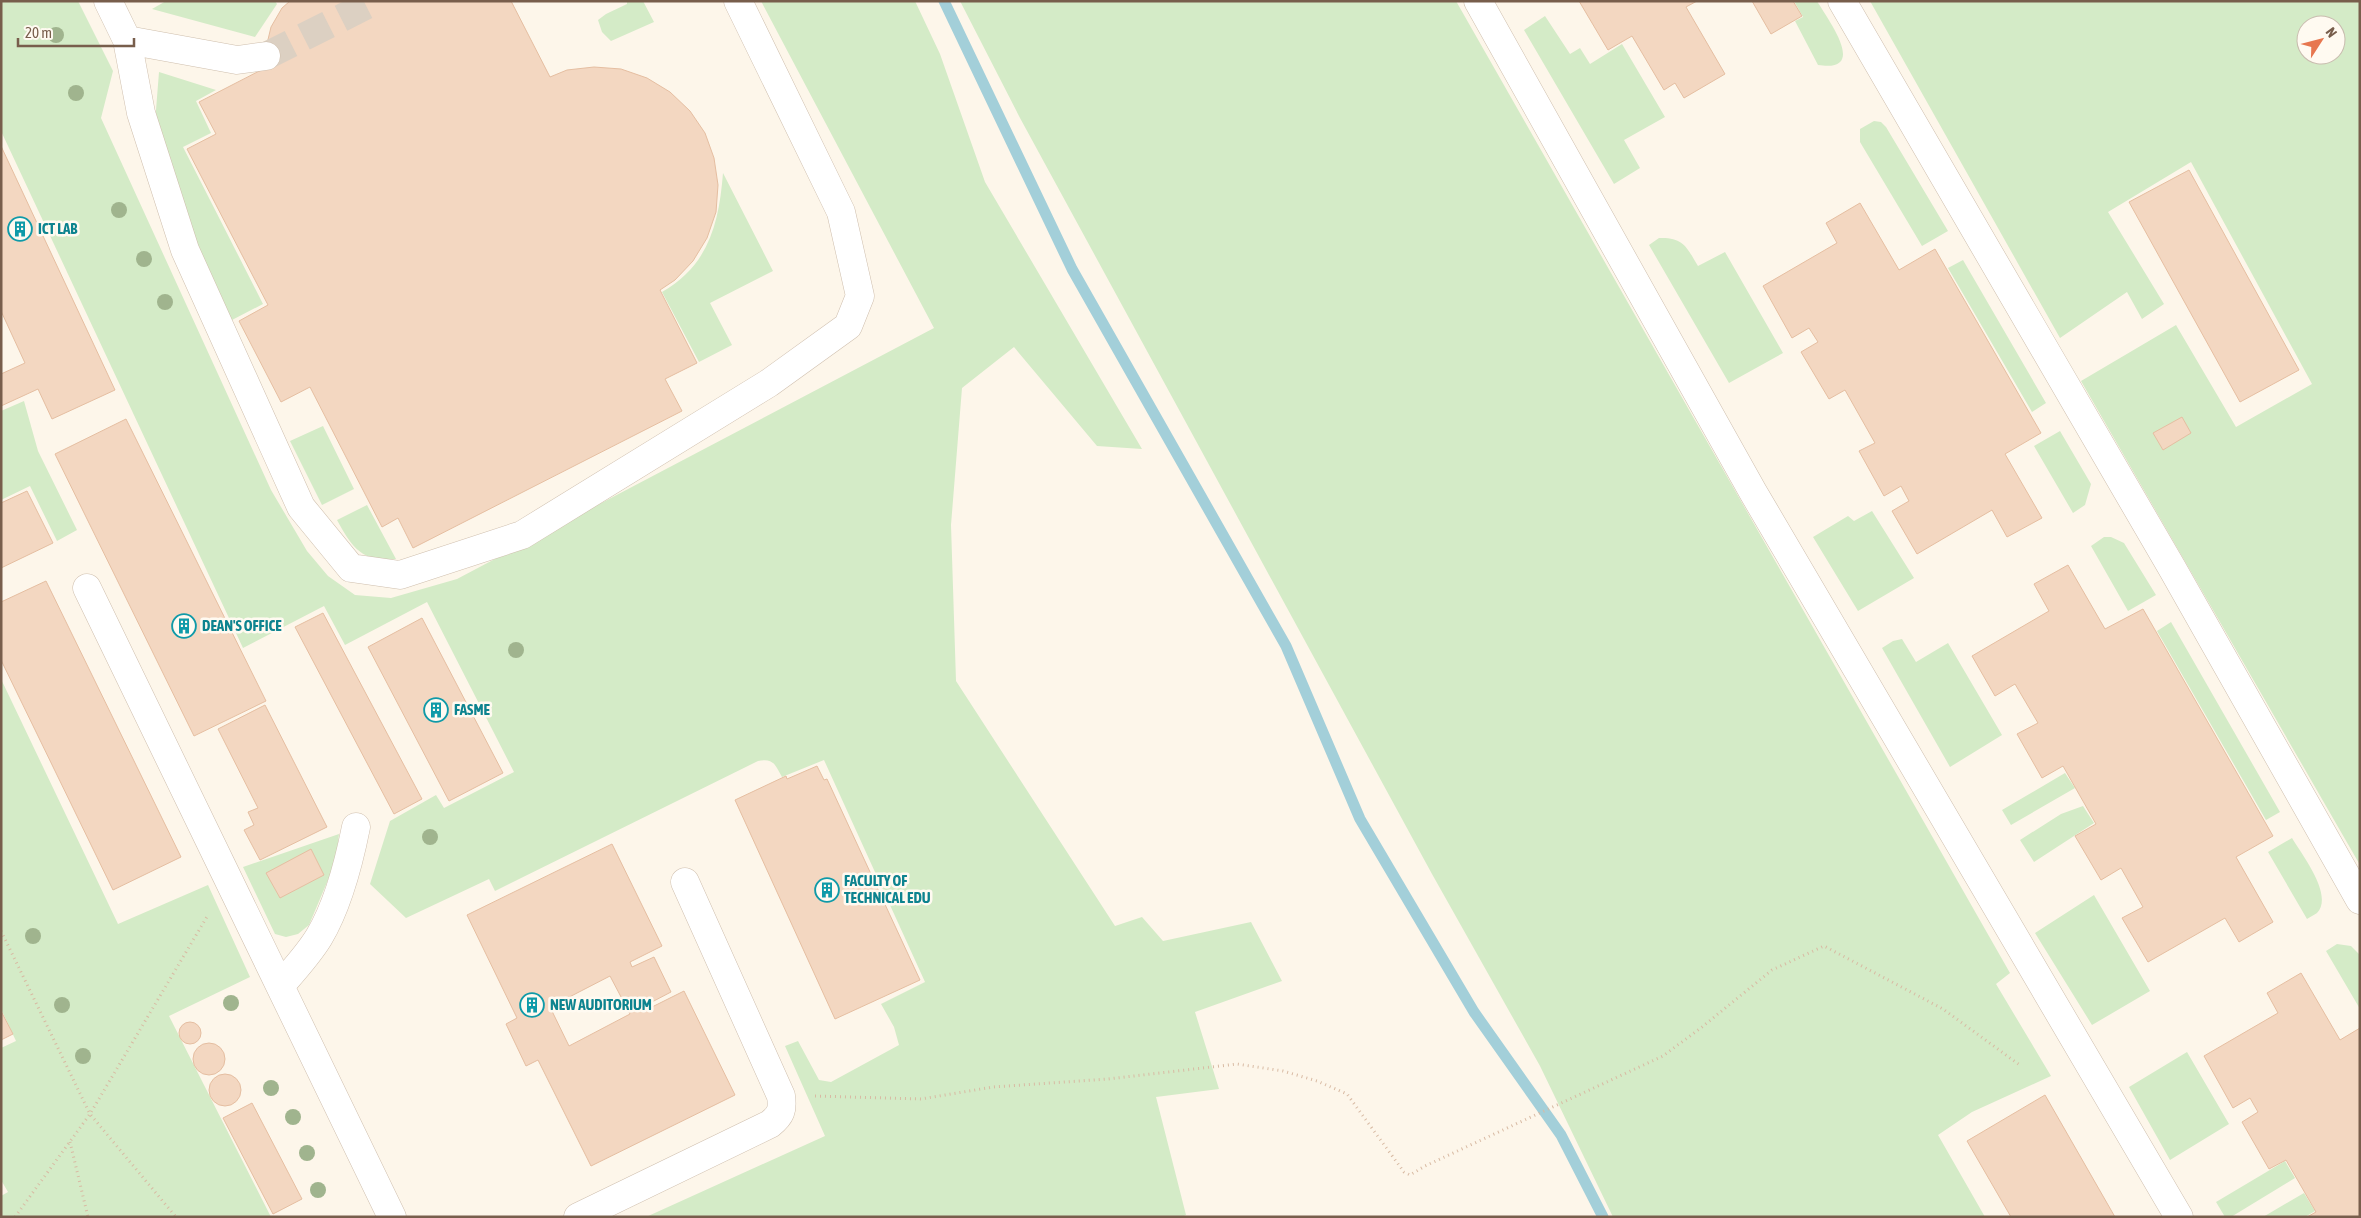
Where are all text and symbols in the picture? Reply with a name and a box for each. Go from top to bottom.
scale bar [18,15,134,47]
north arrow [2296,15,2346,65]
text: 20 m [25,24,52,41]
text: N [2323,24,2340,40]
building icon: ICT LAB [7,216,33,242]
place label: ICT LAB [38,220,78,237]
building icon: DEAN'S OFFICE [171,613,197,639]
place label: DEAN'S OFFICE [202,617,282,634]
building icon: FASME [423,697,449,723]
place label: FASME [454,701,490,718]
place label: FACULTY OF TECHNICAL EDU [844,872,931,906]
building icon: FACULTY OF TECHNICAL EDU [814,877,840,903]
building icon: NEW AUDITORIUM [519,992,545,1018]
place label: NEW AUDITORIUM [550,996,652,1013]

